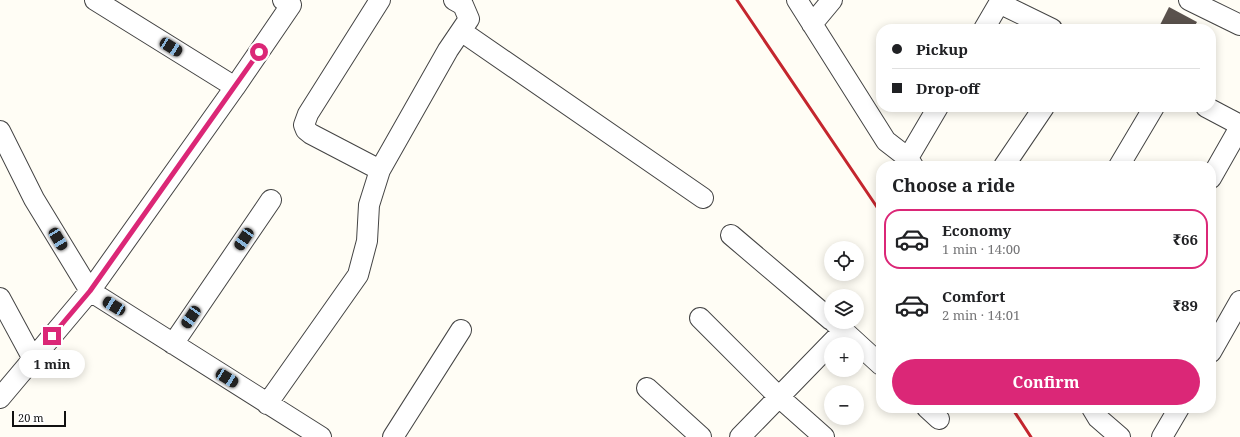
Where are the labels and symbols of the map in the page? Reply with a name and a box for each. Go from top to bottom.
car [158,36,184,58]
route start [250,43,268,61]
car [47,226,69,252]
car [232,226,256,252]
car [101,295,127,317]
car [179,304,203,330]
route end [43,327,61,345]
callout: 1 min [19,350,85,378]
car [214,367,240,389]
scale bar [12,409,66,428]

